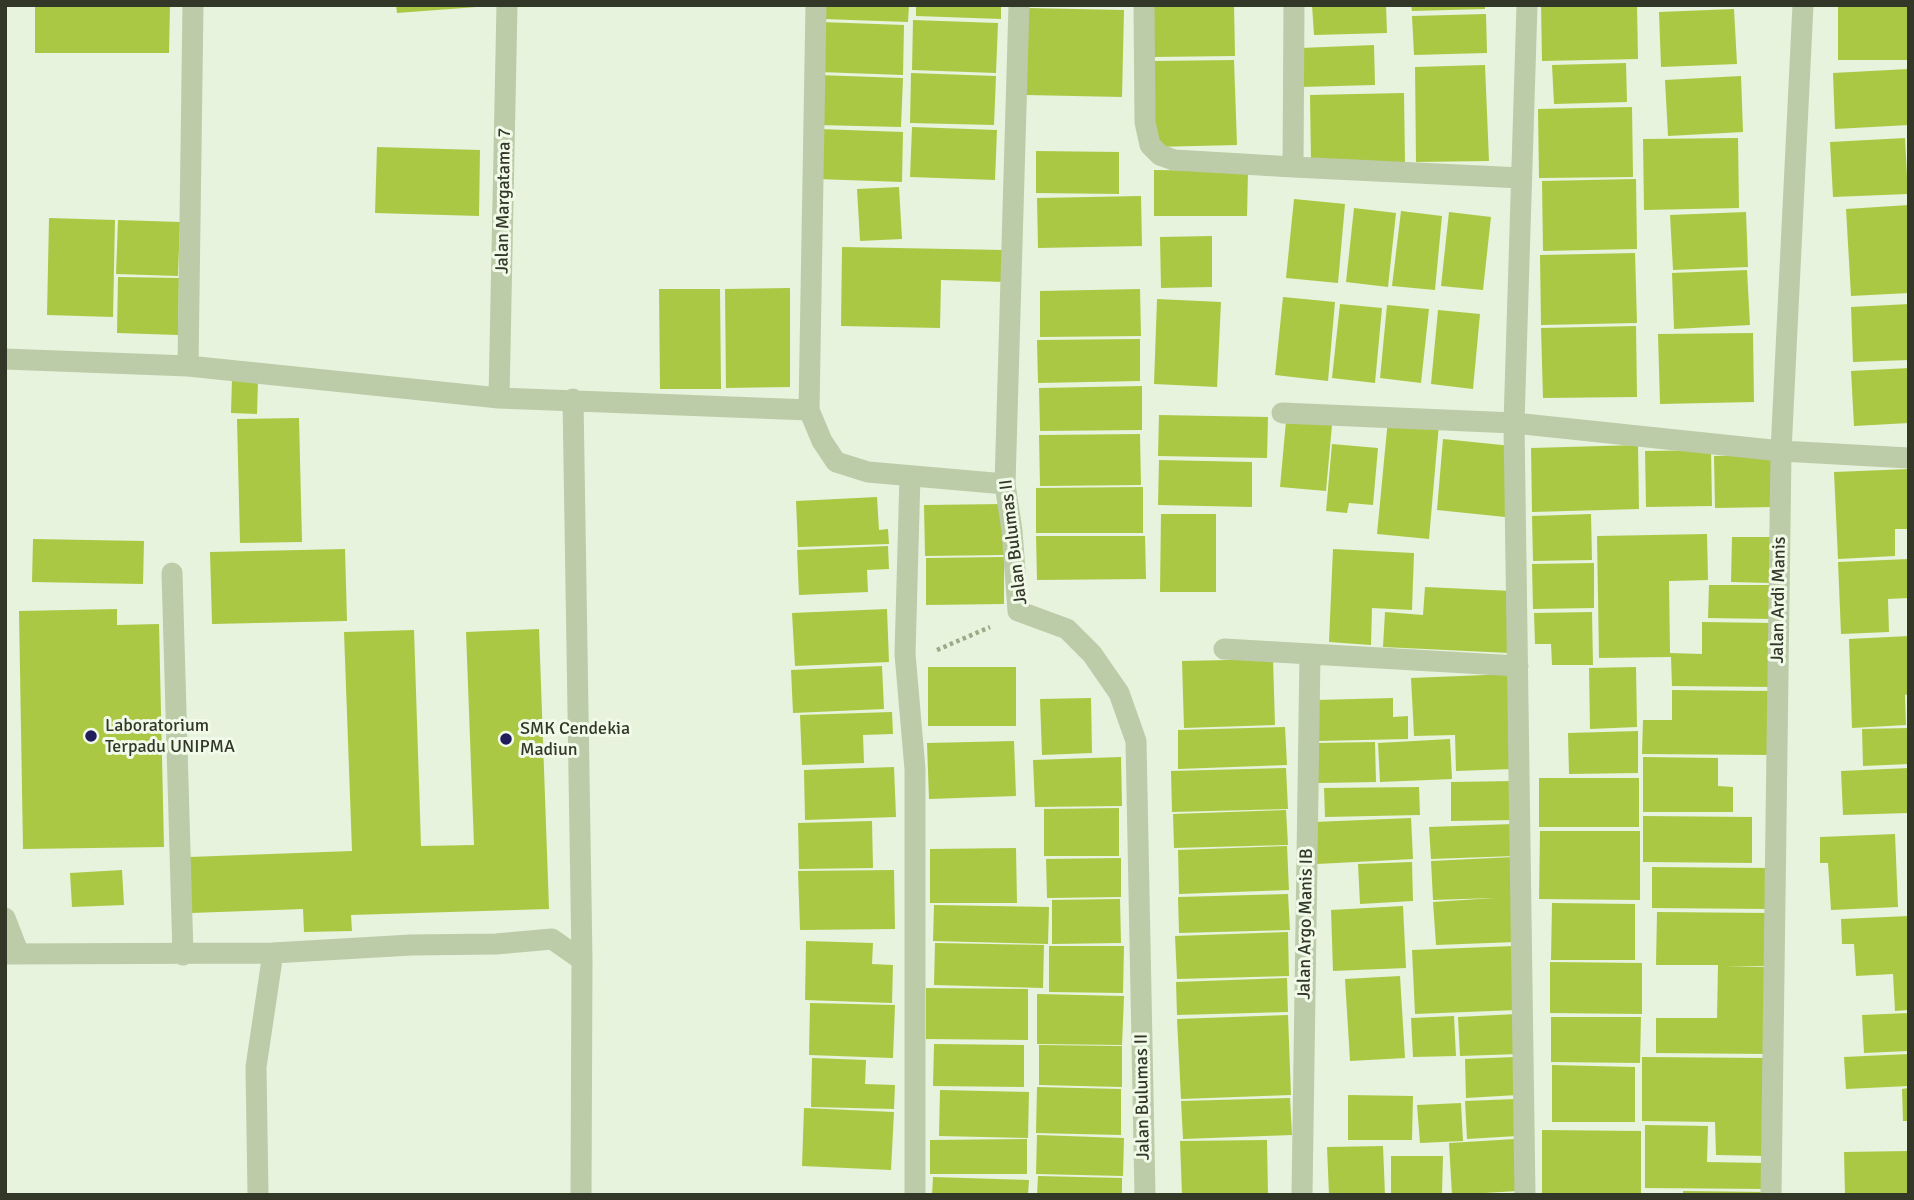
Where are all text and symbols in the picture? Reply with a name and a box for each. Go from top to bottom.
street label: Jalan Margatama 7 [492,128,516,274]
street label: Jalan Bulumas II [996,478,1032,606]
street label: Jalan Ardi Manis [1767,536,1791,664]
place label: Laboratorium Terpadu UNIPMA [105,715,235,758]
place label: SMK Cendekia Madiun [520,718,630,760]
marker: Laboratorium Terpadu UNIPMA [83,728,99,744]
marker: SMK Cendekia Madiun [498,731,514,747]
street label: Jalan Argo Manis IB [1294,848,1318,1000]
street label: Jalan Bulumas II [1131,1034,1155,1160]

